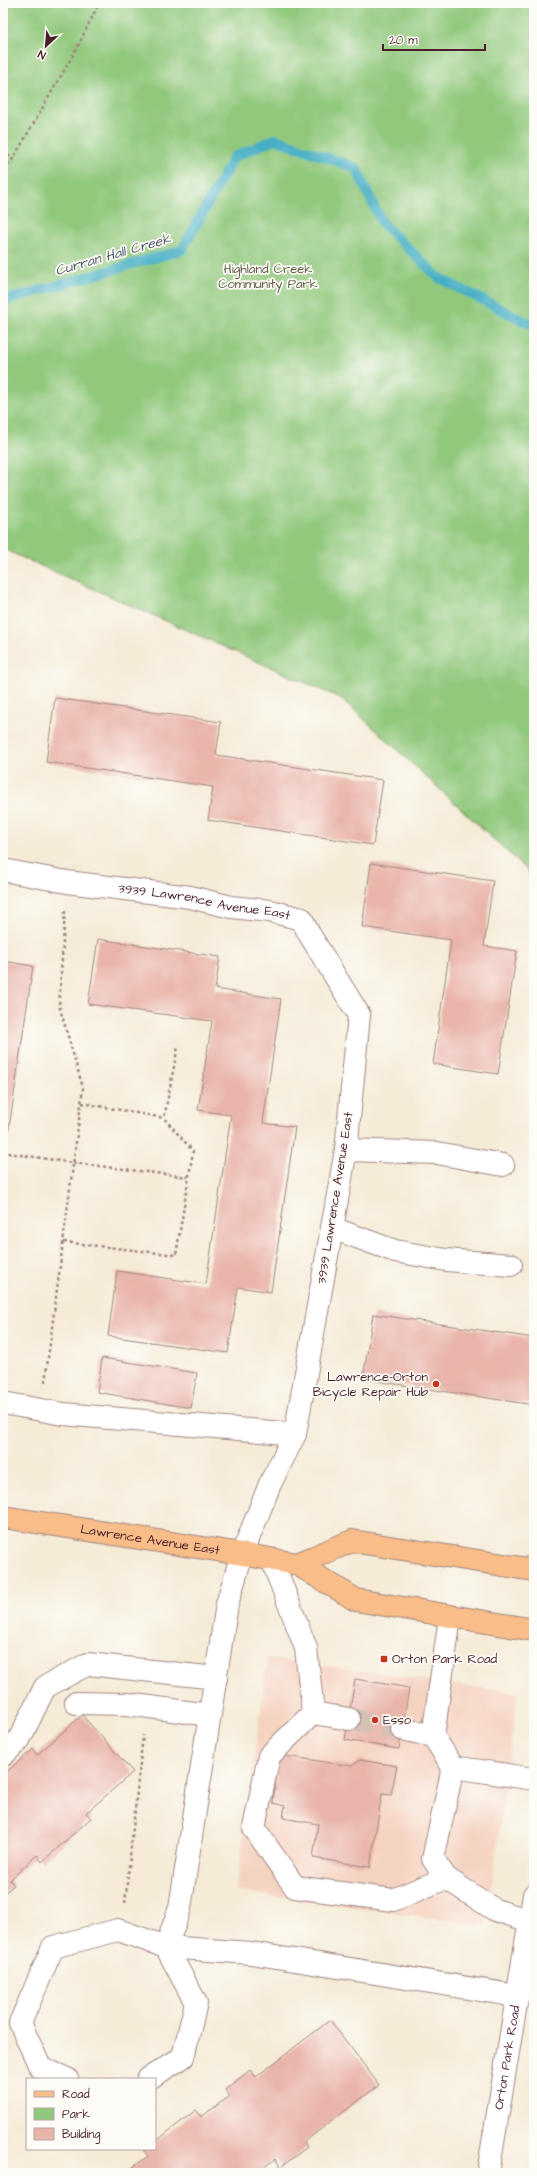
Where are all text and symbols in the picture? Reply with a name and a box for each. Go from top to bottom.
north arrow [26,26,66,66]
scale bar [383,26,485,52]
text: 20 m [389,32,418,49]
text: N [35,46,48,63]
water label: Curran Hall Creek [53,229,173,281]
park label: Highland Creek Community Park [218,260,318,294]
street label: 3939 Lawrence Avenue East [117,879,293,925]
street label: 3939 Lawrence Avenue East [312,1110,358,1285]
place label: Lawrence-Orton Bicycle Repair Hub [313,1368,429,1402]
marker: Lawrence-Orton Bicycle Repair Hub [431,1379,441,1389]
street label: Lawrence Avenue East [79,1520,222,1560]
place label: Orton Park Road [392,1650,498,1668]
marker: Orton Park Road [379,1654,389,1664]
place label: Esso [383,1711,412,1729]
marker: Esso [370,1715,380,1725]
street label: Orton Park Road [490,2004,525,2111]
legend [26,2078,156,2150]
text: Road [62,2086,90,2103]
text: Park [62,2106,90,2123]
text: Building [62,2126,100,2144]

